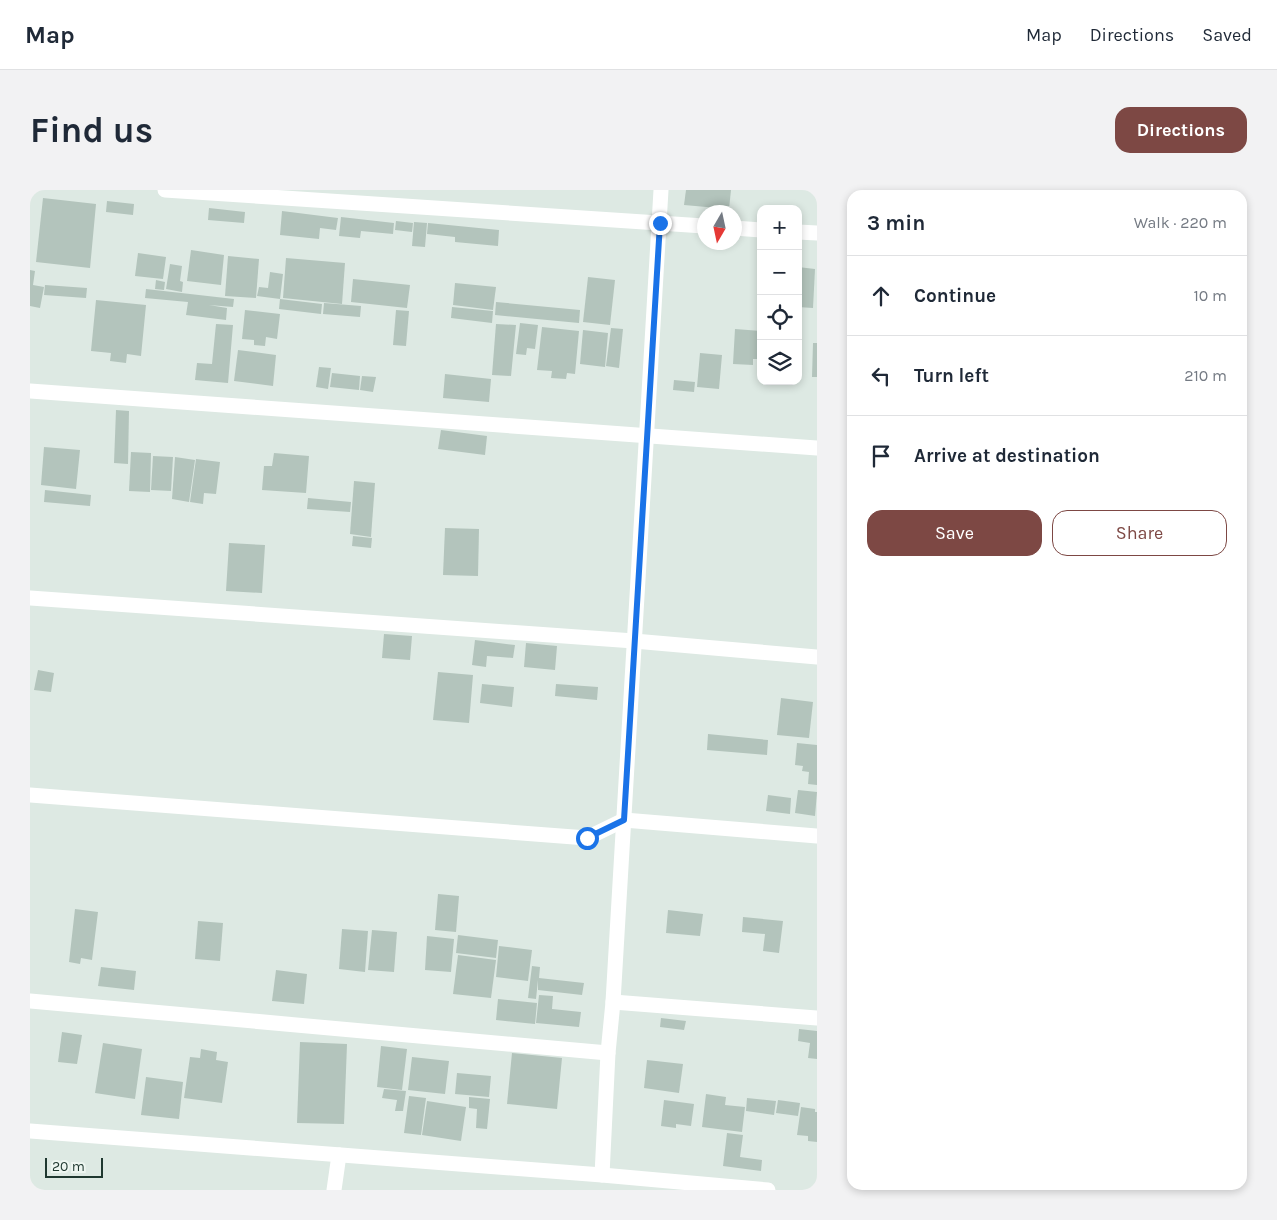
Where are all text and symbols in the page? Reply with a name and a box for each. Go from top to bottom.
text: Map [25,21,75,49]
text: Map [1026,24,1062,46]
text: Directions [1090,24,1174,46]
text: Saved [1202,24,1252,46]
button: Directions [1115,107,1247,153]
text: Find us [30,110,153,151]
north arrow [697,205,742,250]
map controls [757,205,802,385]
button: + [757,205,802,250]
text: 3 min [867,211,925,235]
route end [649,212,672,235]
text: Walk · 220 m [1134,213,1227,232]
button: − [757,250,802,295]
icon: ahead [867,282,895,310]
text: Continue [914,285,996,307]
text: 10 m [1193,286,1227,305]
button: locate [757,295,802,340]
button: layers [757,340,802,385]
icon: left [867,362,895,390]
text: Turn left [914,365,989,387]
text: 210 m [1184,366,1227,385]
icon: arrive [867,442,895,470]
text: Arrive at destination [914,445,1100,467]
button: Save [867,510,1042,556]
button: Share [1052,510,1227,556]
route start [576,827,599,850]
scale bar [45,1155,102,1178]
text: 20 m [52,1158,85,1175]

